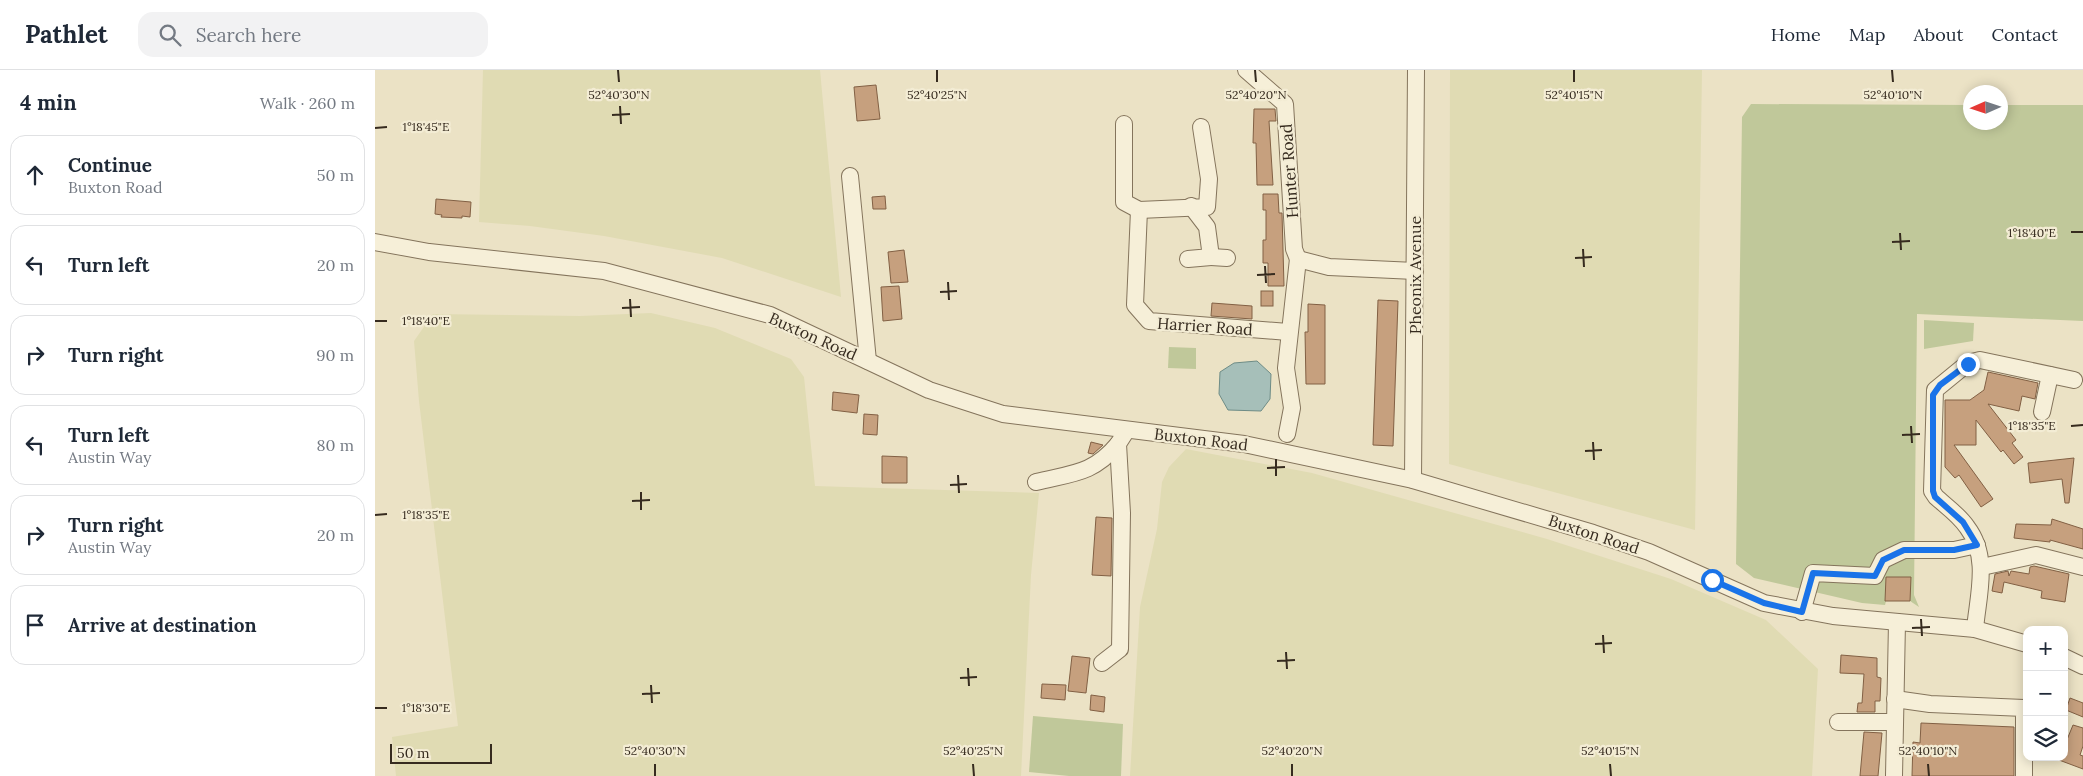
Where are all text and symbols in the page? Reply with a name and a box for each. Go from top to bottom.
search box [138,12,488,57]
text: Pathlet [25,19,108,50]
icon: search [156,21,184,49]
text: Search here [196,23,301,47]
text: Home [1771,23,1821,46]
text: Map [1849,23,1885,46]
text: About [1913,23,1963,46]
text: Contact [1991,23,2058,46]
north arrow [1963,85,2008,130]
text: 52°40'30"N [588,87,650,102]
text: 52°40'25"N [907,87,967,102]
text: 52°40'20"N [1225,87,1287,102]
text: 52°40'15"N [1545,87,1603,102]
text: 52°40'10"N [1863,87,1923,102]
text: 4 min [20,89,77,116]
text: Walk · 260 m [260,93,355,113]
text: 1°18'45"E [403,119,449,134]
street label: Hunter Road [1276,123,1302,219]
text: Continue [68,153,152,177]
icon: ahead [21,161,49,189]
text: 50 m [317,165,354,185]
text: Buxton Road [68,177,162,197]
street label: Pheonix Avenue [1405,216,1425,334]
text: 1°18'40"E [2008,225,2056,240]
icon: left [21,251,49,279]
text: Turn left [68,253,149,277]
text: 20 m [317,255,354,275]
street label: Buxton Road [766,308,861,365]
text: 1°18'40"E [402,313,450,328]
street label: Harrier Road [1156,313,1254,339]
icon: right [21,341,49,369]
text: Turn right [68,343,164,367]
text: 90 m [316,345,354,365]
route end [1957,353,1980,376]
text: 1°18'35"E [2008,418,2056,433]
text: Turn left [68,423,149,447]
street label: Buxton Road [1153,423,1250,455]
icon: left [21,431,49,459]
text: 80 m [317,435,354,455]
text: Austin Way [68,447,151,467]
text: 1°18'35"E [402,507,450,522]
street label: Buxton Road [1546,510,1642,558]
text: Turn right [68,513,164,537]
icon: right [21,521,49,549]
text: 20 m [317,525,354,545]
text: Austin Way [68,537,151,557]
route start [1701,569,1724,592]
icon: arrive [21,611,49,639]
text: Arrive at destination [68,613,257,637]
map controls [2023,626,2068,761]
button: + [2023,626,2068,671]
button: − [2023,671,2068,716]
text: 1°18'30"E [402,700,450,715]
button: layers [2023,716,2068,761]
scale bar [390,741,493,764]
text: 52°40'30"N [624,743,686,758]
text: 52°40'25"N [943,743,1003,758]
text: 52°40'20"N [1261,743,1323,758]
text: 52°40'15"N [1581,743,1639,758]
text: 52°40'10"N [1898,743,1958,758]
text: 50 m [397,744,430,762]

